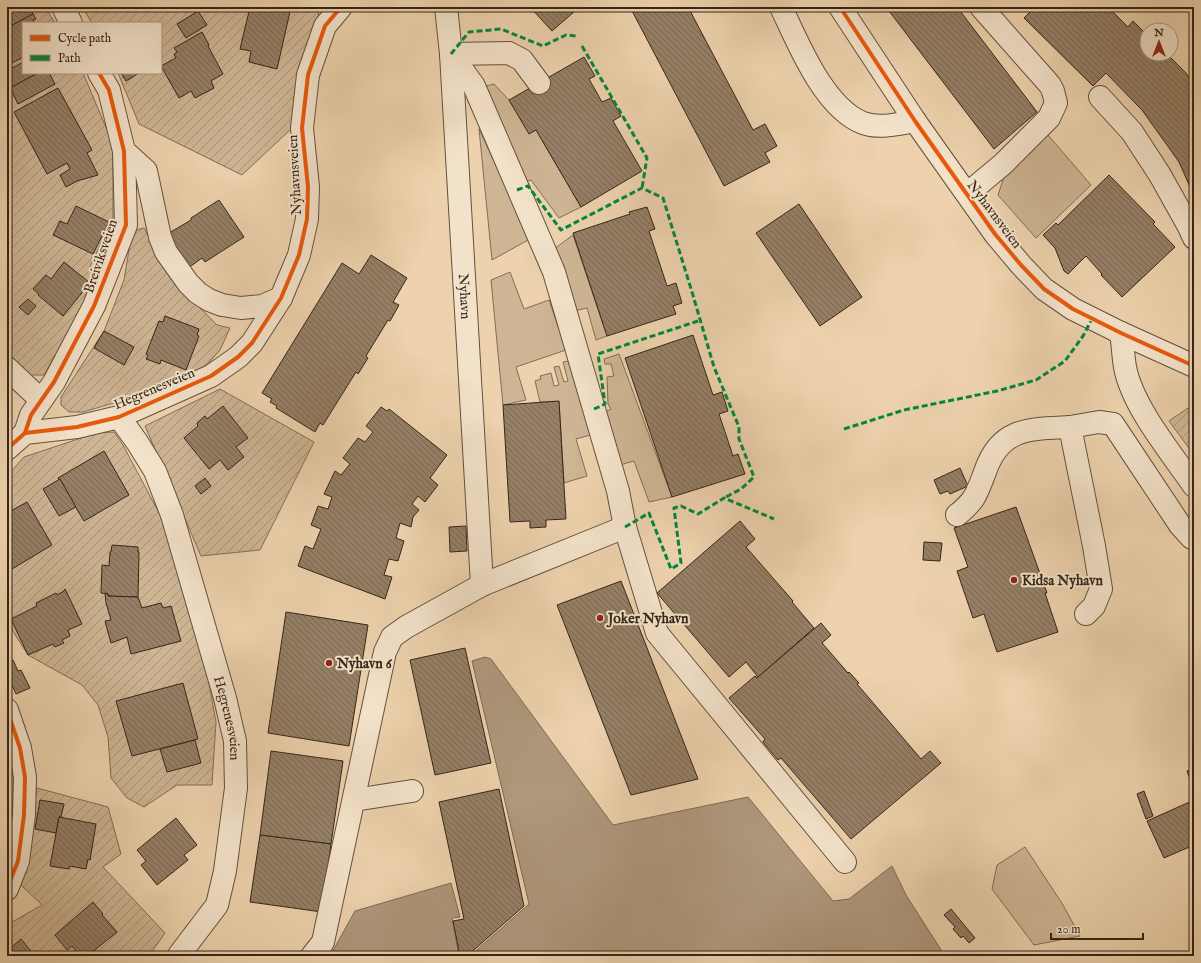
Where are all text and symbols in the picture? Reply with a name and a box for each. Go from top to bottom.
legend [22,22,162,74]
north arrow [1139,22,1179,62]
text: N [1153,26,1164,40]
text: Cycle path [58,31,112,47]
text: Path [58,51,81,66]
street label: Nyhavnsveien [284,134,306,216]
street label: Nyhavnsveien [963,177,1026,253]
street label: Breiviksveien [80,216,122,296]
street label: Nyhavn [454,273,474,320]
street label: Hegrenesveien [111,364,198,414]
place label: Kidsa Nyhavn [1022,572,1103,590]
marker: Kidsa Nyhavn [1009,575,1019,585]
place label: Joker Nyhavn [606,610,689,628]
marker: Joker Nyhavn [595,613,605,623]
place label: Nyhavn 6 [336,655,393,673]
marker: Nyhavn 6 [324,658,334,668]
street label: Hegrenesveien [209,674,243,761]
scale bar [1051,915,1143,941]
text: 20 m [1057,922,1080,937]

